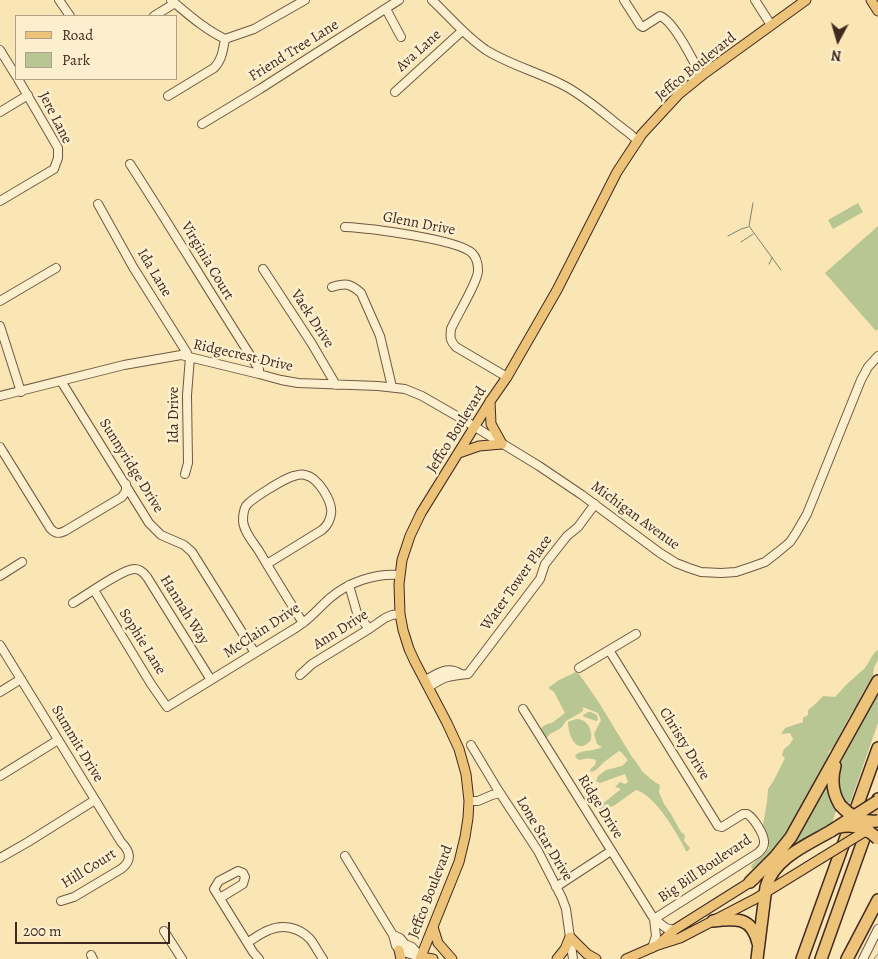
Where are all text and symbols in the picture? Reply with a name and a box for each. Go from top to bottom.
legend [15,15,178,80]
north arrow [813,15,863,65]
street label: Friend Tree Lane [246,16,342,86]
text: Road [62,25,93,45]
street label: Ava Lane [393,26,445,76]
street label: Jeffco Boulevard [652,29,740,105]
text: N [830,45,842,65]
text: Park [62,50,90,70]
street label: Jere Lane [34,89,76,147]
street label: Glenn Drive [381,208,457,240]
street label: Virginia Court [177,219,237,303]
street label: Ida Lane [133,246,175,300]
street label: Vaek Drive [287,287,337,351]
street label: Ridgecrest Drive [191,336,295,376]
street label: Jeffco Boulevard [423,383,491,477]
street label: Ida Drive [165,387,183,443]
street label: Sunnyridge Drive [95,416,167,516]
street label: Michigan Avenue [587,478,683,554]
street label: Water Tower Place [477,532,557,634]
street label: Hannah Way [156,572,212,648]
street label: McClain Drive [220,600,304,662]
street label: Sophie Lane [115,606,169,678]
street label: Ann Drive [310,606,372,654]
street label: Summit Drive [47,702,107,786]
street label: Christy Drive [655,705,713,783]
street label: Ridge Drive [573,772,627,842]
street label: Lone Star Drive [512,794,576,884]
street label: Big Bill Boulevard [655,831,755,907]
street label: Jeffco Boulevard [405,843,457,941]
street label: Hill Court [58,845,120,893]
scale bar [18,912,172,944]
text: 200 m [23,921,62,941]

